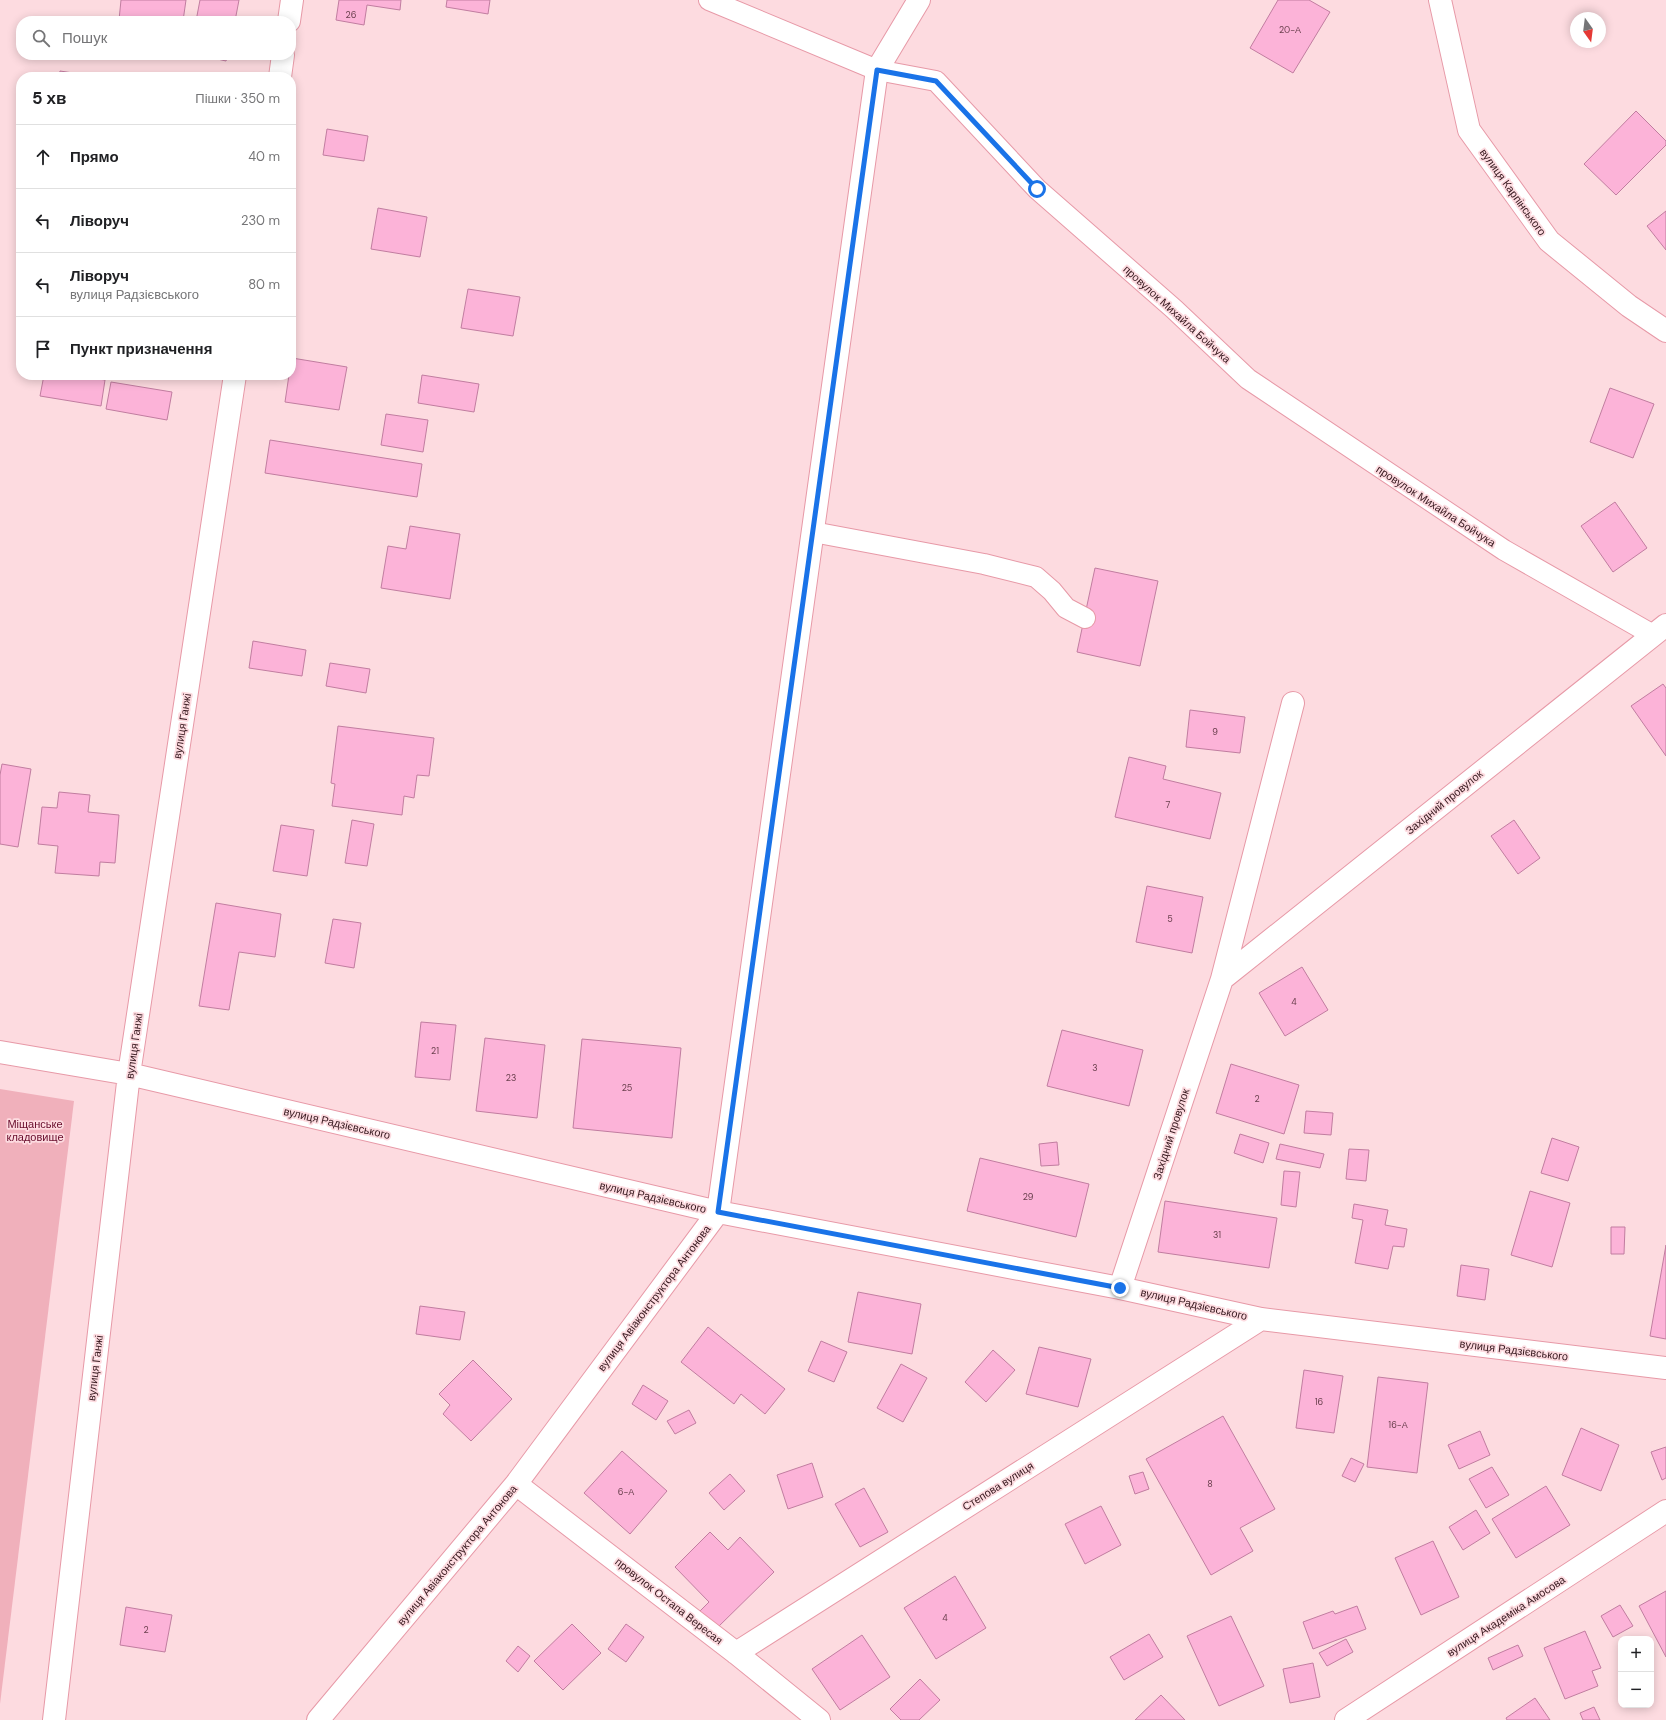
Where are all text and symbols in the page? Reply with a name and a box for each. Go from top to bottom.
house number: 26 [346,9,357,21]
north arrow [1570,12,1606,48]
search box [16,16,296,60]
house number: 20-А [1279,24,1301,36]
icon: search [30,27,52,49]
text: Пошук [62,28,107,48]
text: 5 хв [32,87,66,109]
text: Пішки · 350 m [195,90,280,107]
icon: ahead [32,146,54,168]
street label: вулиця Карпінського [1477,146,1549,238]
text: Прямо [70,147,119,167]
text: 40 m [248,148,280,165]
route start [1028,180,1046,198]
icon: left [32,210,54,232]
text: Ліворуч [70,211,129,231]
text: 230 m [241,212,280,229]
street label: провулок Михайла Бойчука [1120,262,1234,367]
text: Ліворуч [70,266,129,286]
icon: left [32,274,54,296]
text: 80 m [248,276,280,293]
text: вулиця Радзієвського [70,286,199,303]
icon: arrive [32,338,54,360]
text: Пункт призначення [70,339,212,359]
street label: провулок Михайла Бойчука [1374,462,1499,550]
street label: вулиця Ганжі [170,692,194,760]
house number: 9 [1212,726,1218,738]
street label: Західний провулок [1403,767,1485,837]
house number: 7 [1166,799,1171,811]
house number: 5 [1167,913,1173,925]
house number: 4 [1291,996,1297,1008]
street label: вулиця Ганжі [122,1012,146,1080]
house number: 21 [431,1045,439,1057]
house number: 3 [1092,1062,1098,1074]
house number: 23 [506,1072,516,1084]
house number: 25 [622,1082,632,1094]
street label: Західний провулок [1150,1087,1192,1181]
house number: 2 [1254,1093,1260,1105]
street label: вулиця Радзієвського [282,1104,392,1142]
park label: Міщанське кладовище [6,1117,64,1144]
street label: вулиця Радзієвського [598,1178,708,1216]
house number: 29 [1023,1191,1034,1203]
street label: вулиця Авіаконструктора Антонова [595,1222,714,1374]
house number: 31 [1213,1229,1221,1241]
route end [1111,1279,1129,1297]
street label: вулиця Радзієвського [1139,1285,1249,1323]
street label: вулиця Ганжі [84,1334,106,1402]
street label: вулиця Радзієвського [1459,1336,1569,1364]
house number: 16 [1315,1396,1324,1408]
house number: 16-А [1388,1419,1408,1431]
street label: Степова вулиця [960,1458,1036,1514]
house number: 8 [1207,1478,1213,1490]
street label: вулиця Авіаконструктора Антонова [394,1481,520,1628]
house number: 6-А [618,1486,634,1498]
street label: провулок Остапа Вересая [612,1555,726,1647]
street label: вулиця Академіка Амосова [1444,1572,1569,1660]
house number: 4 [942,1612,948,1624]
house number: 2 [143,1624,149,1636]
map controls [1618,1636,1654,1708]
button: + [1618,1636,1654,1672]
button: − [1618,1672,1654,1708]

